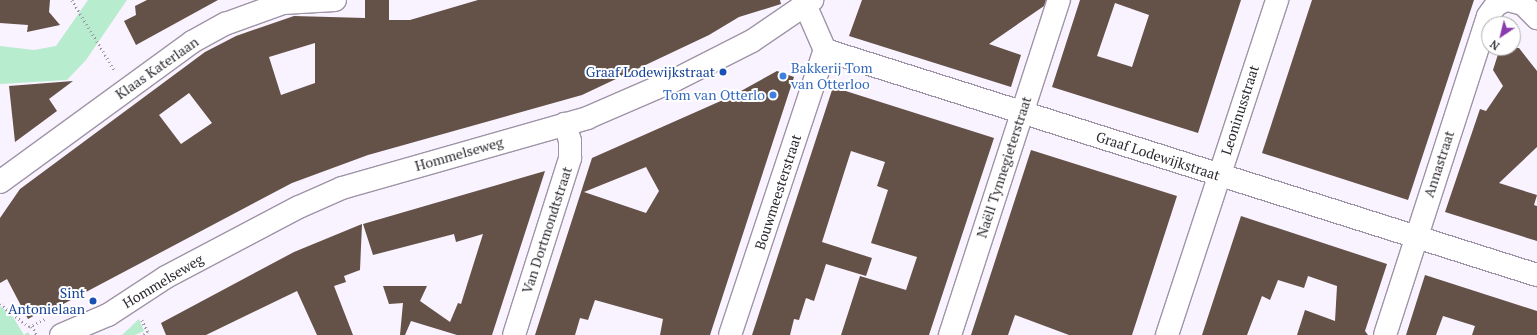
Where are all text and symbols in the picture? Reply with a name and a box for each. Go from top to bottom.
north arrow [1481,16,1521,56]
street label: Klaas Katerlaan [112,33,202,103]
text: N [1487,37,1502,53]
place label: Bakkerij Tom van Otterloo [791,60,873,92]
street label: Leoninusstraat [1218,63,1262,157]
place label: Graaf Lodewijkstraat [586,64,715,80]
marker: Graaf Lodewijkstraat [718,67,728,77]
marker: Bakkerij Tom van Otterloo [778,71,788,81]
place label: Tom van Otterlo [663,87,765,103]
marker: Tom van Otterlo [768,90,778,100]
street label: Naëll Tynnegieterstraat [973,94,1035,240]
street label: Graaf Lodewijkstraat [1094,128,1222,184]
street label: Annastraat [1420,128,1458,200]
street label: Bouwmeesterstraat [751,132,805,252]
street label: Hommelseweg [413,133,505,175]
street label: Van Dortmondtstraat [519,164,575,296]
street label: Hommelseweg [120,250,206,312]
place label: Sint Antonielaan [8,285,85,318]
marker: Sint Antonielaan [88,296,98,306]

